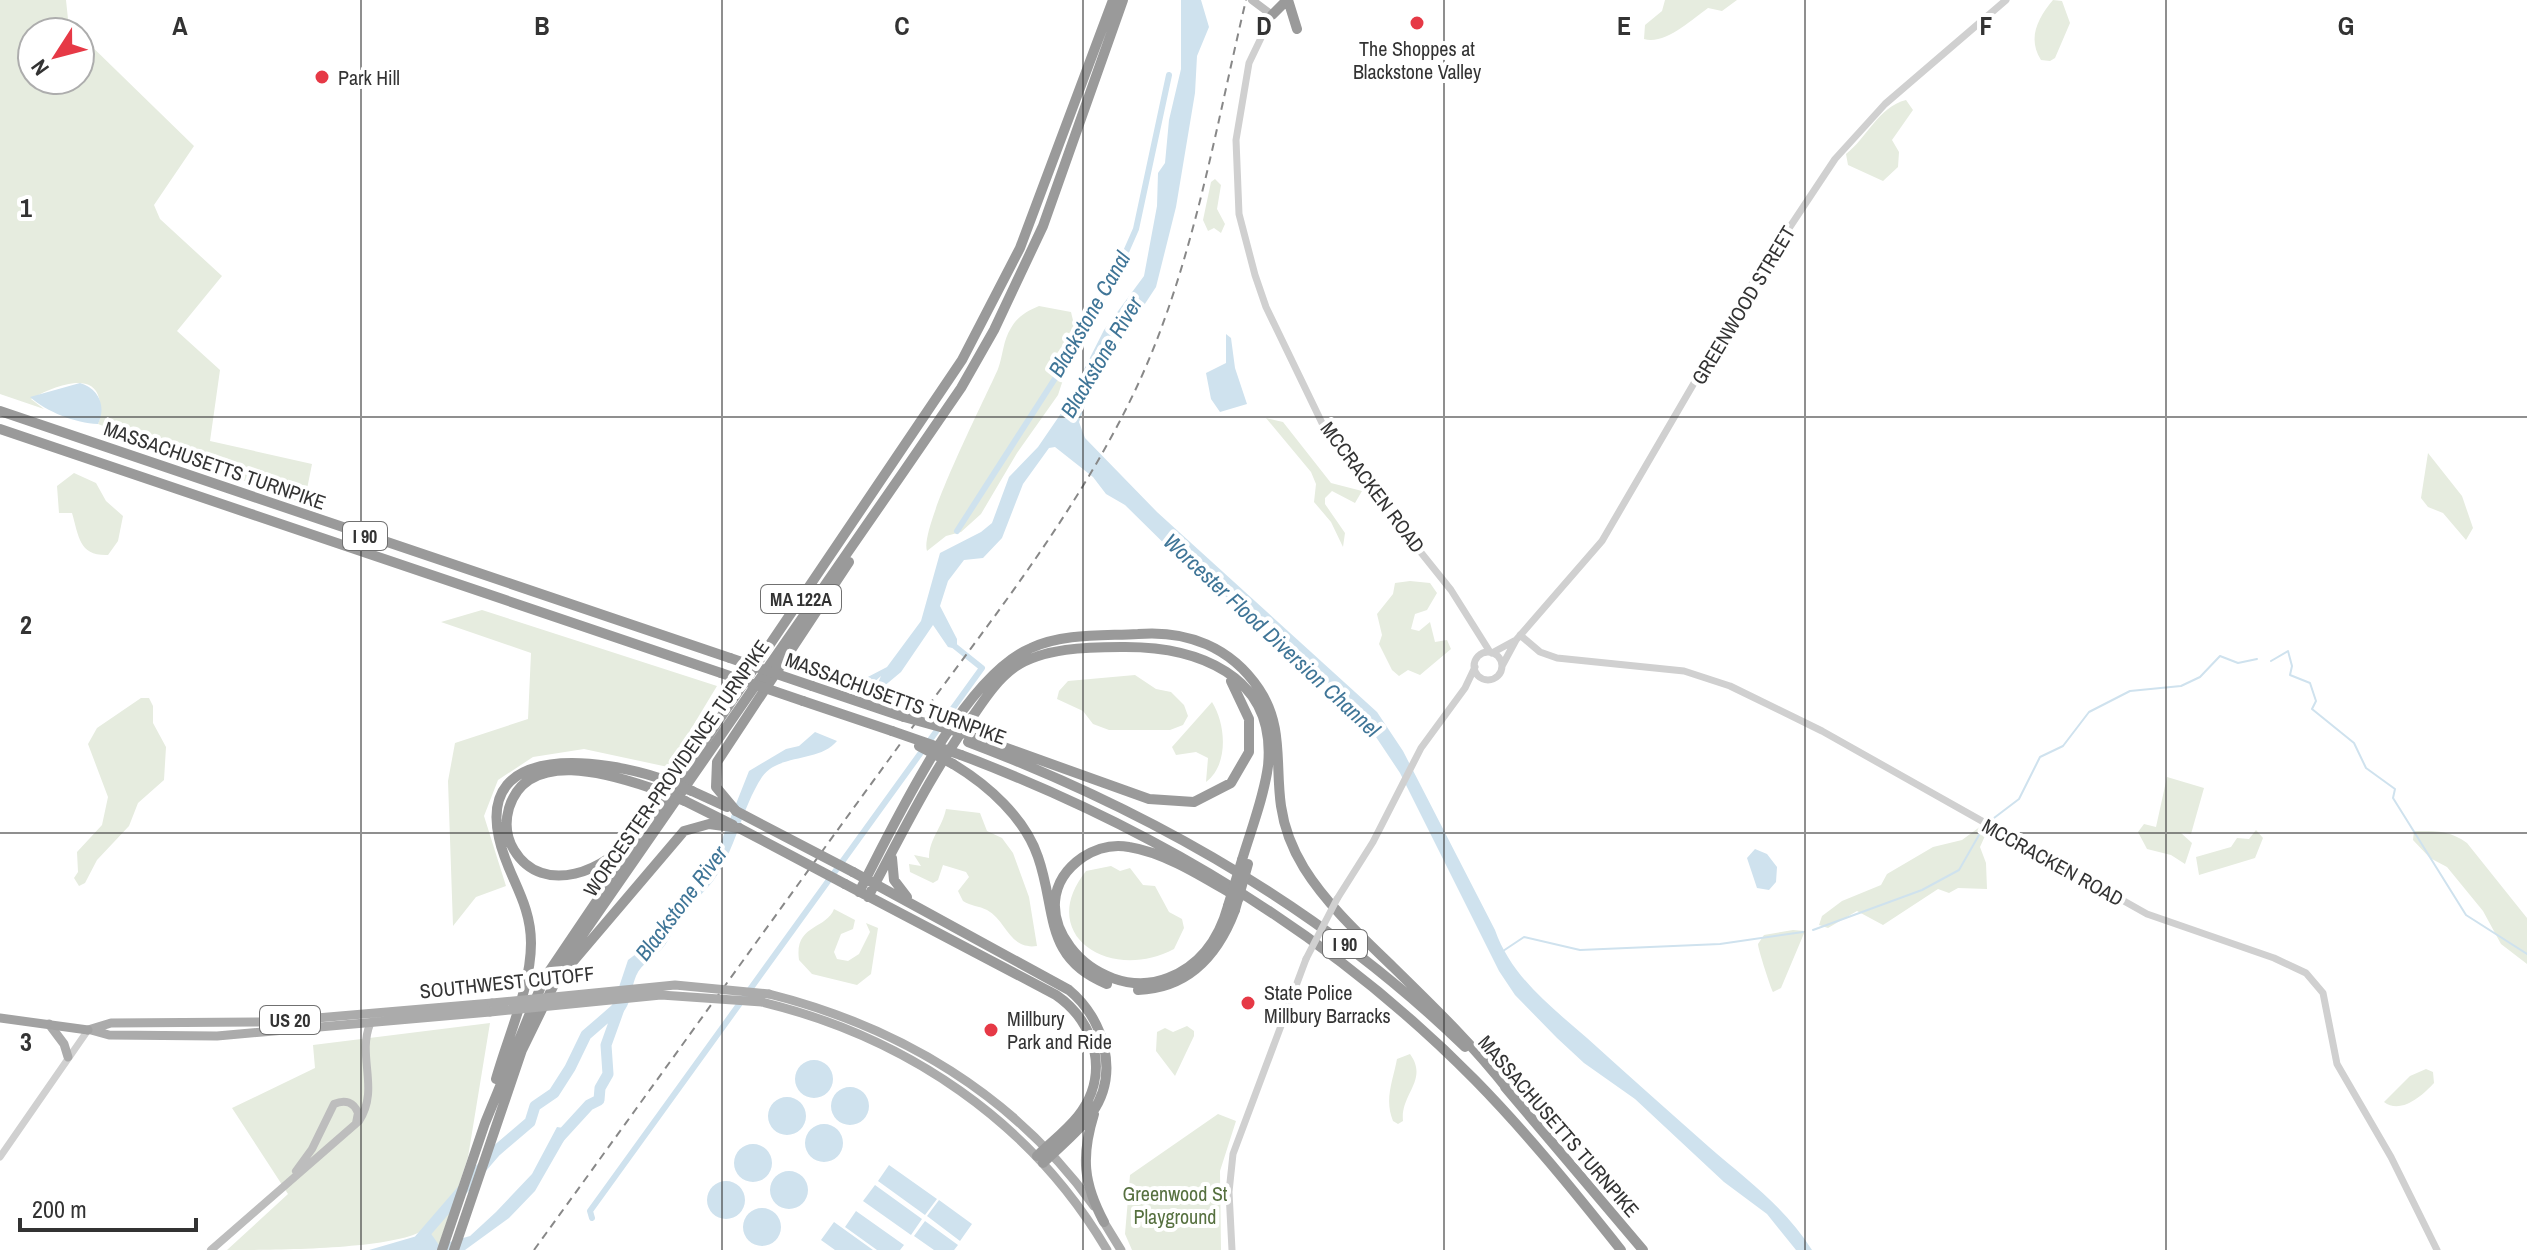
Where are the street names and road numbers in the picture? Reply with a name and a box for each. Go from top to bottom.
street label: GREENWOOD STREET [1685,221,1801,389]
street label: MASSACHUSETTS TURNPIKE [100,414,330,516]
street label: MCCRACKEN ROAD [1315,416,1431,558]
road number: I 90 [343,522,387,550]
road number: MA 122A [761,585,841,613]
street label: WORCESTER-PROVIDENCE TURNPIKE [577,634,775,902]
street label: MASSACHUSETTS TURNPIKE [782,645,1010,751]
street label: MCCRACKEN ROAD [1978,812,2128,912]
road number: I 90 [1323,930,1367,958]
street label: SOUTHWEST CUTOFF [418,959,596,1005]
road number: US 20 [260,1006,320,1034]
street label: MASSACHUSETTS TURNPIKE [1472,1029,1646,1223]

